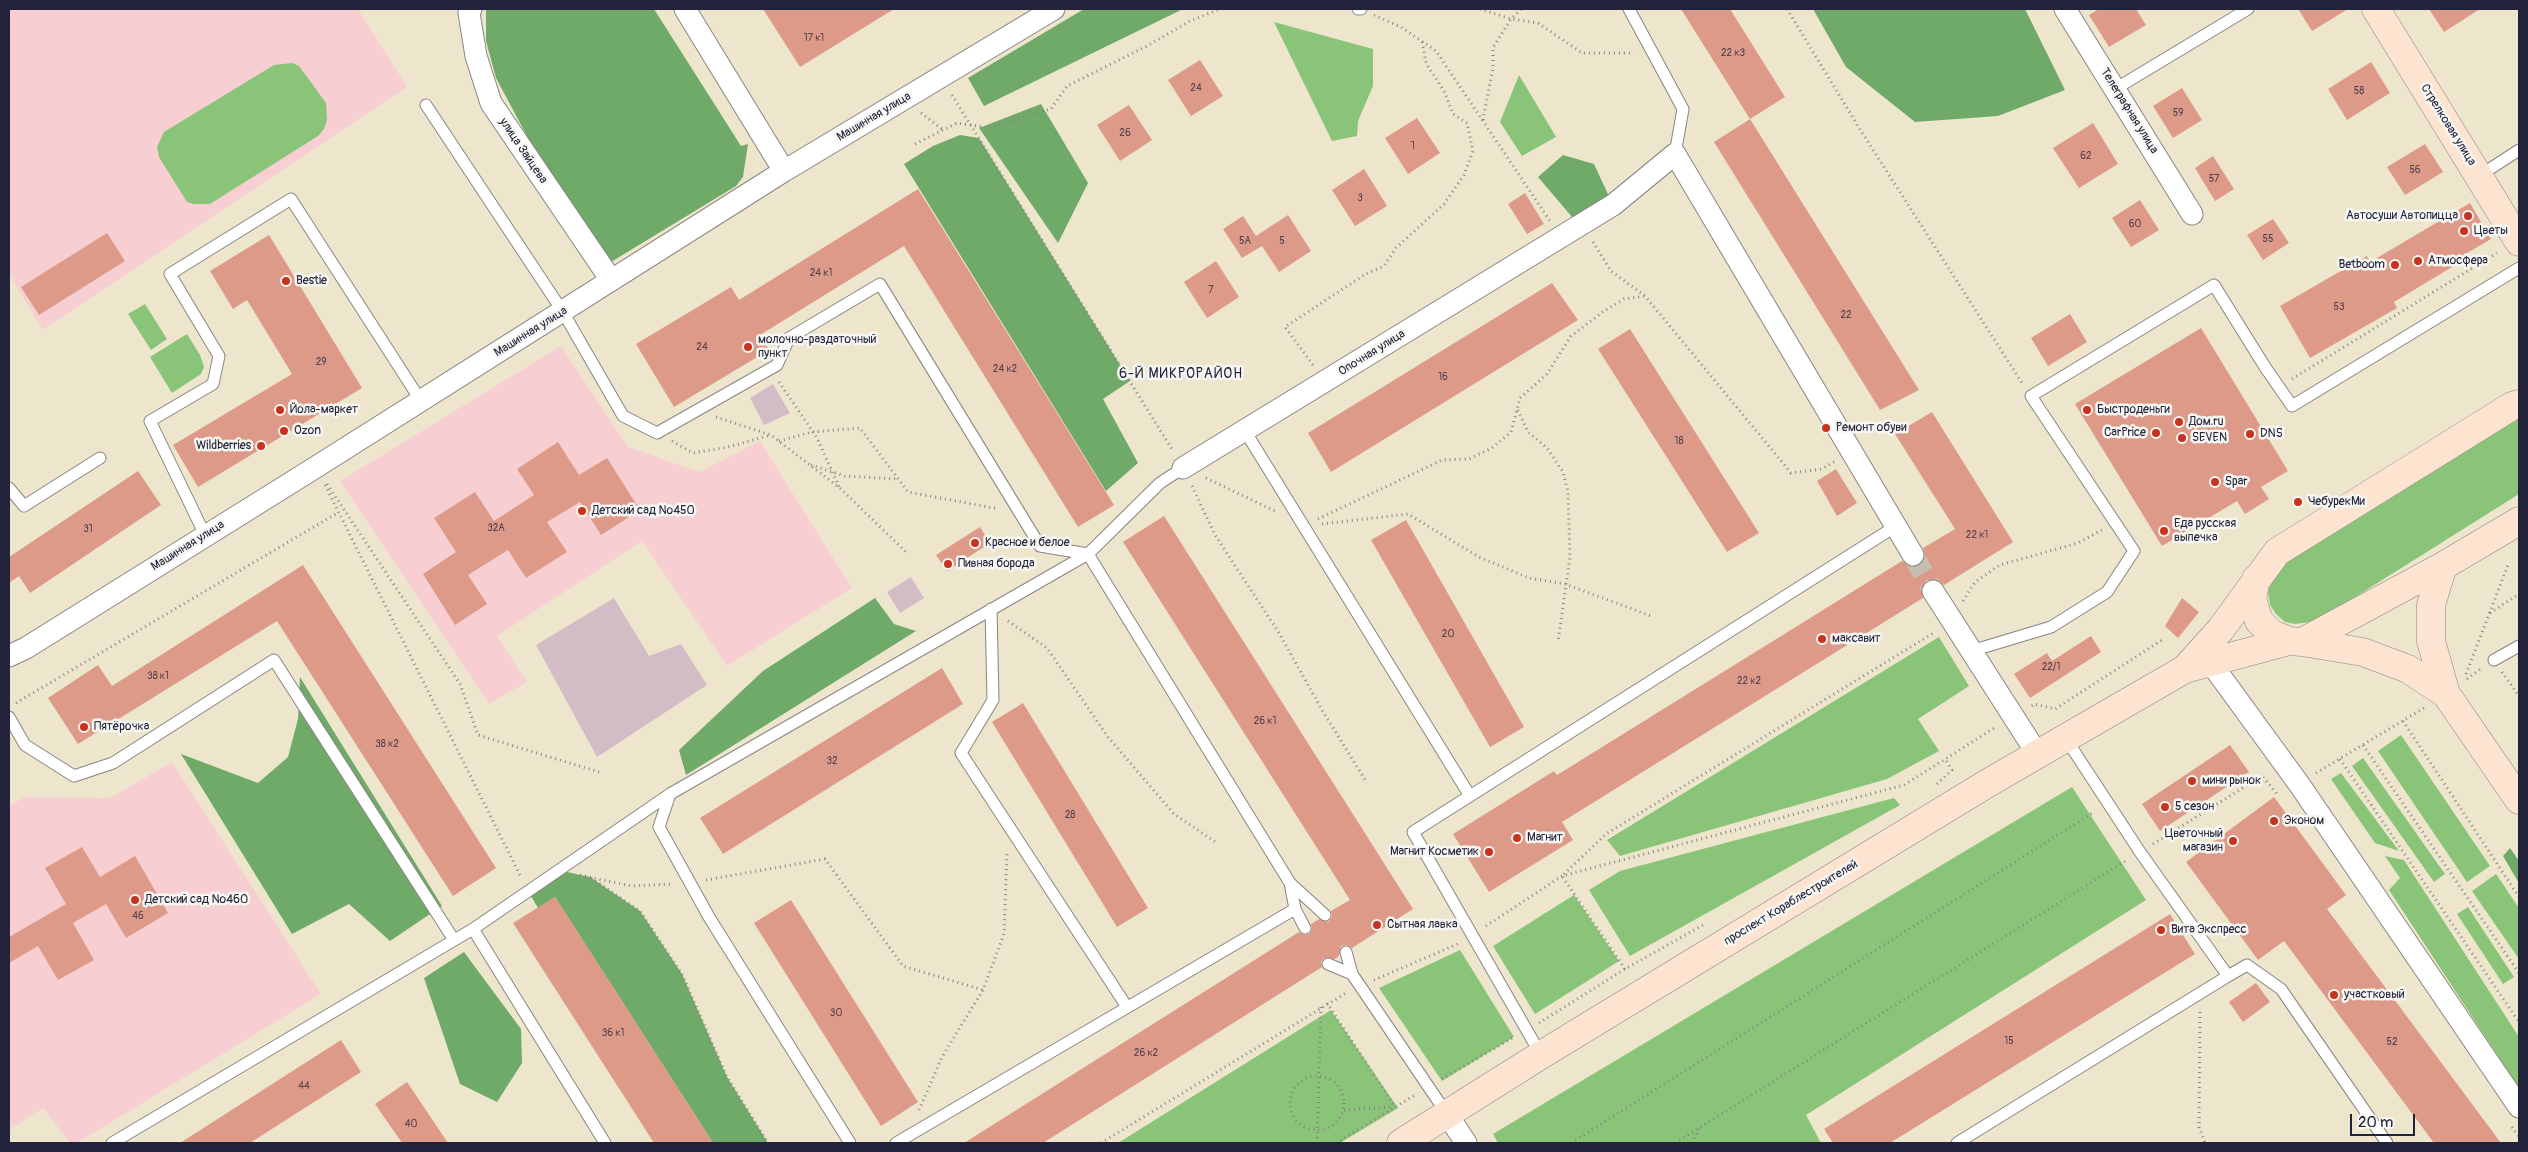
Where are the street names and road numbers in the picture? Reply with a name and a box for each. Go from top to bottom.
street label: Телеграфная улица [2097,66,2161,156]
street label: Стрелковая улица [2417,82,2479,168]
street label: Машинная улица [834,89,914,145]
street label: улица Зайцева [496,115,550,187]
street label: Машинная улица [492,304,570,360]
street label: Опочная улица [1336,327,1408,379]
street label: Машинная улица [149,518,227,574]
street label: проспект Кораблестроителей [1721,857,1861,949]

